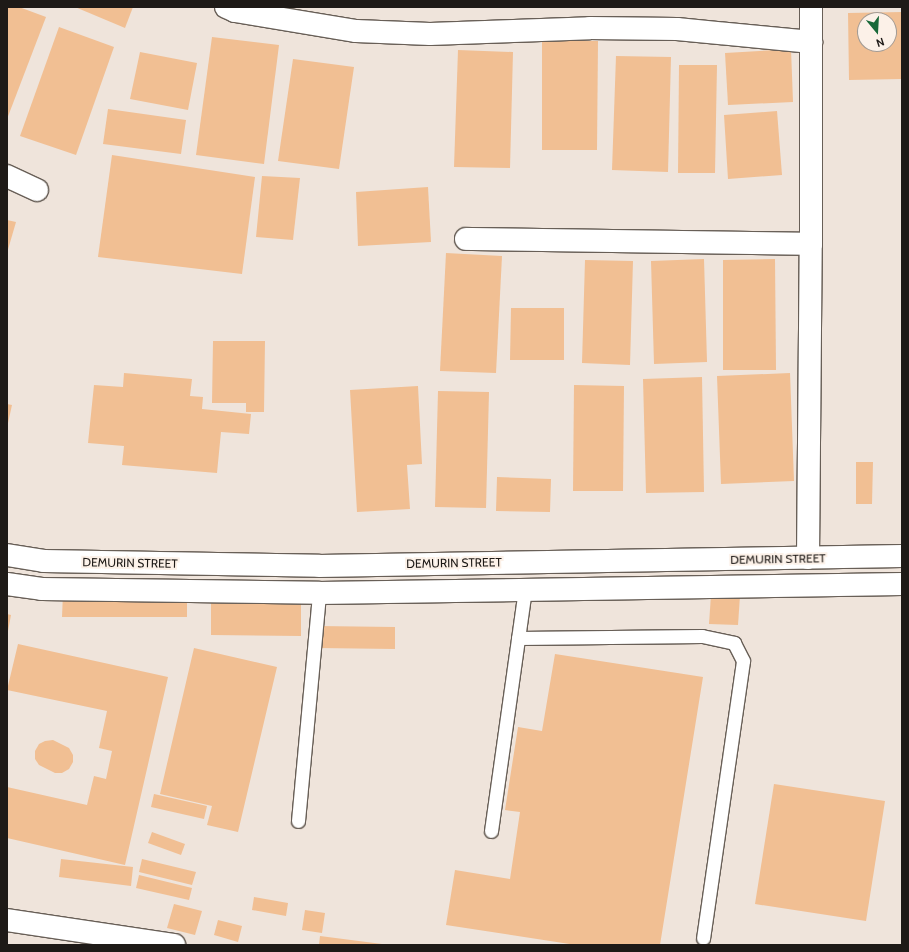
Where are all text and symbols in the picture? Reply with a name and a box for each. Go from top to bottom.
north arrow [857,12,897,52]
text: N [875,35,886,50]
street label: DEMURIN STREET [730,551,826,567]
street label: DEMURIN STREET [82,555,178,571]
street label: DEMURIN STREET [406,555,502,571]

